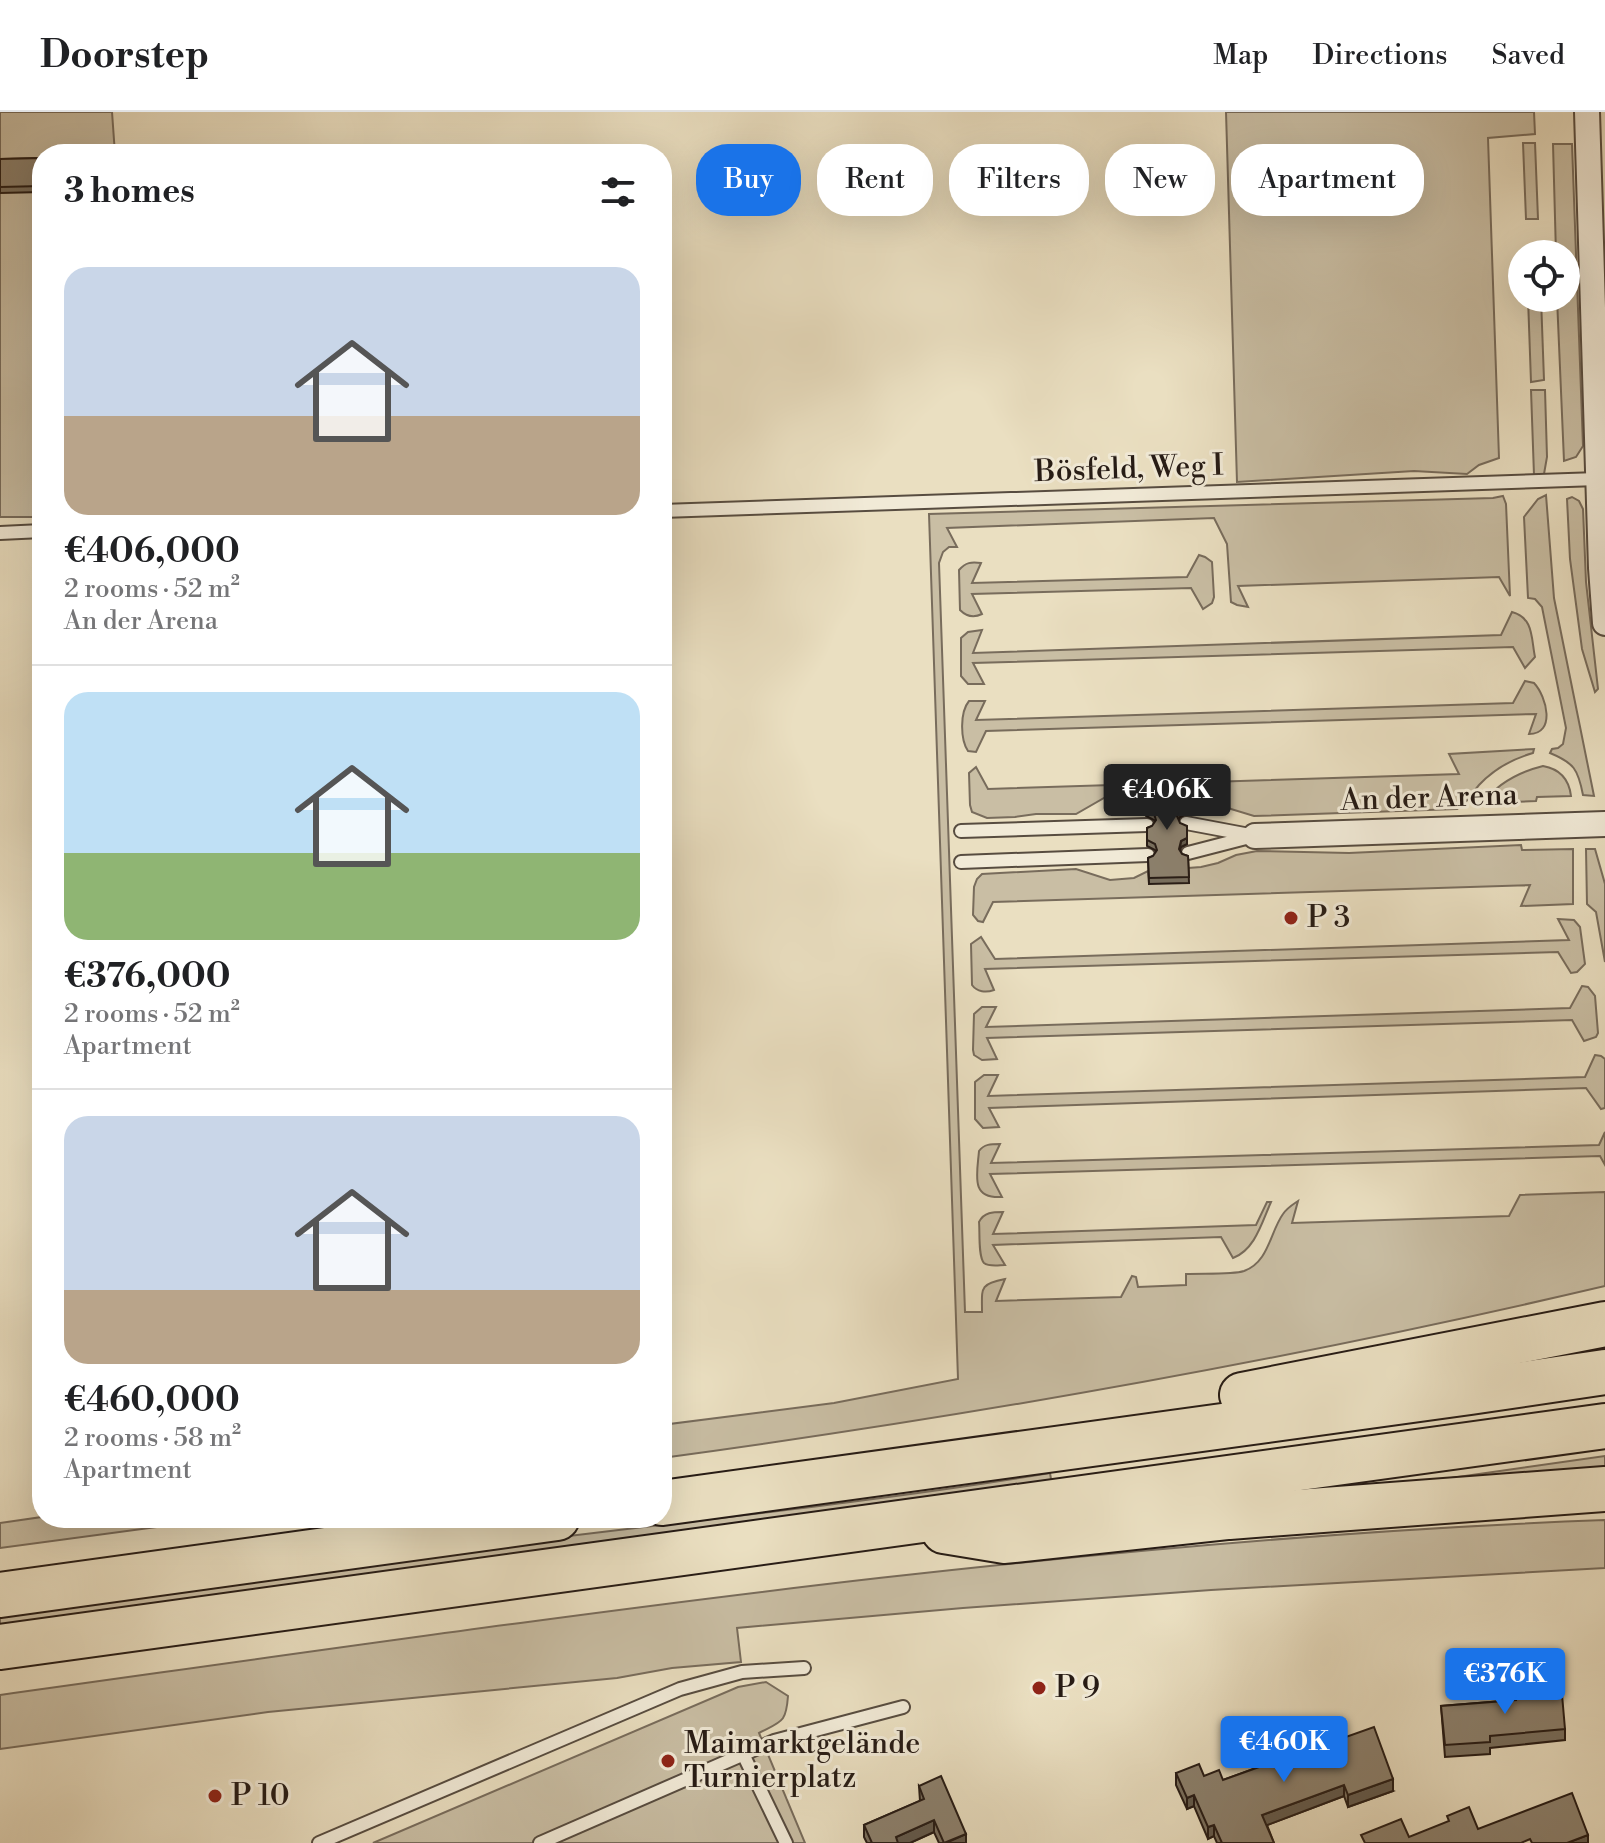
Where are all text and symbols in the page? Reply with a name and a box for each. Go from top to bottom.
text: Doorstep [40,32,209,79]
text: Map [1213,38,1268,73]
text: Directions [1312,38,1447,73]
text: Saved [1491,38,1565,73]
chip: Buy [696,144,801,216]
chip: Rent [817,144,933,216]
chip: Filters [949,144,1089,216]
chip: New [1105,144,1215,216]
chip: Apartment [1231,144,1424,216]
icon: filters [596,170,640,214]
text: 3 homes [64,171,195,213]
map controls [1508,240,1580,312]
button: locate [1508,240,1580,312]
icon: home [280,319,424,463]
street label: Bösfeld, Weg I [1033,447,1225,491]
text: €406,000 [64,531,240,573]
text: 2 rooms · 52 m² [64,573,240,605]
text: An der Arena [64,605,218,637]
icon: home [280,744,424,888]
pin: €406K [1111,764,1223,832]
text: €406K [1122,774,1212,806]
street label: An der Arena [1339,776,1519,820]
place label: P 3 [1307,899,1350,937]
marker: P 3 [1282,909,1300,927]
text: €376,000 [64,956,230,998]
text: 2 rooms · 52 m² [64,998,240,1030]
text: Apartment [64,1030,192,1062]
icon: home [280,1168,424,1312]
text: €460,000 [64,1380,240,1422]
text: 2 rooms · 58 m² [64,1422,241,1454]
text: Apartment [64,1454,192,1486]
pin: €376K [1449,1648,1561,1716]
text: €376K [1463,1658,1547,1690]
place label: P 9 [1055,1669,1100,1707]
marker: P 9 [1030,1679,1048,1697]
pin: €460K [1228,1716,1340,1784]
place label: Maimarktgelände Turnierplatz [684,1725,920,1797]
text: €460K [1239,1726,1329,1758]
marker: Maimarktgelände Turnierplatz [659,1752,677,1770]
place label: P 10 [231,1777,290,1815]
marker: P 10 [206,1787,224,1805]

